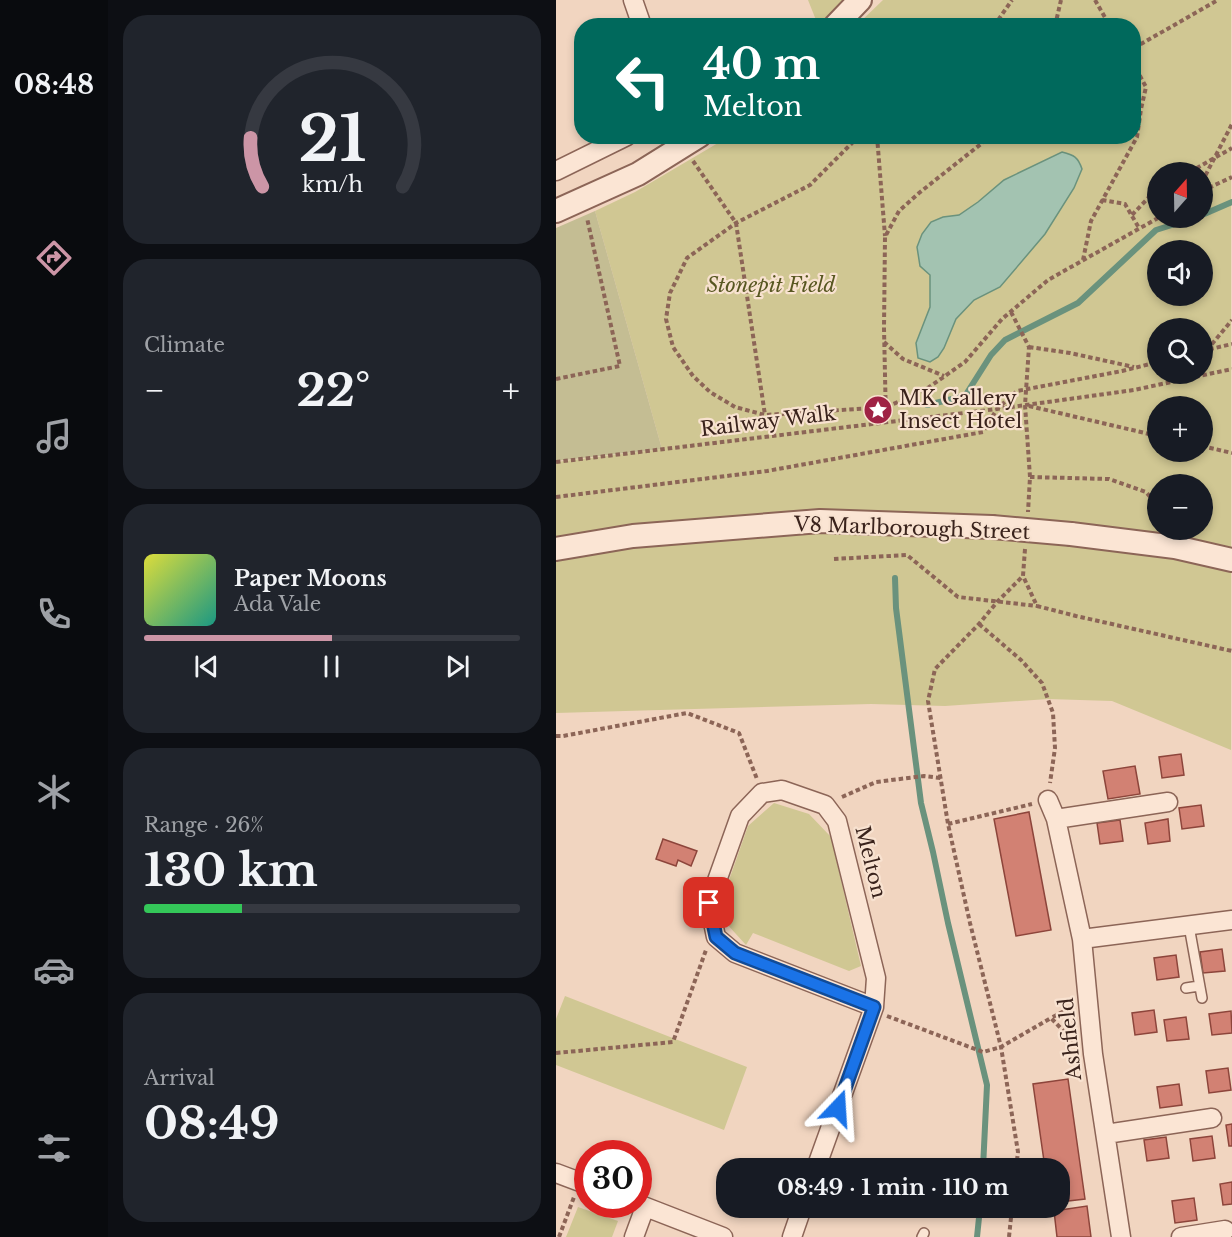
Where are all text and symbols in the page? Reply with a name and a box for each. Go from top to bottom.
text: 40 m [703,38,820,90]
icon: left [604,42,682,120]
text: 08:48 [14,68,94,101]
text: Melton [703,90,802,123]
text: 21 [298,100,366,178]
north arrow [1147,162,1213,228]
map controls [1147,162,1213,540]
text: km/h [302,171,363,198]
icon: directions [33,237,75,279]
button: sound [1147,240,1213,306]
park label: Stonepit Field [706,273,836,297]
button: search [1147,318,1213,384]
text: Climate [144,333,225,357]
text: 22° [297,362,370,418]
text: − [144,370,165,411]
text: + [502,370,520,411]
place label: MK Gallery Insect Hotel [899,386,1022,433]
place icon: MK Gallery Insect Hotel [862,394,894,426]
button: + [1147,396,1213,462]
street label: Railway Walk [699,401,838,441]
icon: music [33,415,75,457]
button: − [1147,474,1213,540]
street label: V8 Marlborough Street [793,512,1031,544]
text: Paper Moons [234,565,387,592]
text: Ada Vale [234,592,321,616]
icon: phone [33,593,75,635]
icon: previous [190,650,223,683]
icon: pause [315,650,348,683]
icon: next [441,650,474,683]
icon: climate [33,771,75,813]
text: Range · 26% [144,813,264,837]
street label: Melton [850,823,892,901]
text: 130 km [144,842,318,898]
pin [683,877,734,928]
icon: arrive [692,886,725,919]
icon: car [33,949,75,991]
street label: Ashfield [1054,997,1086,1082]
text: Arrival [144,1066,215,1090]
position arrow [806,1076,870,1140]
text: 08:49 [144,1095,280,1151]
icon: filters [33,1127,75,1169]
speed limit sign: 30 [574,1140,652,1218]
text: 08:49 · 1 min · 110 m [777,1174,1009,1201]

